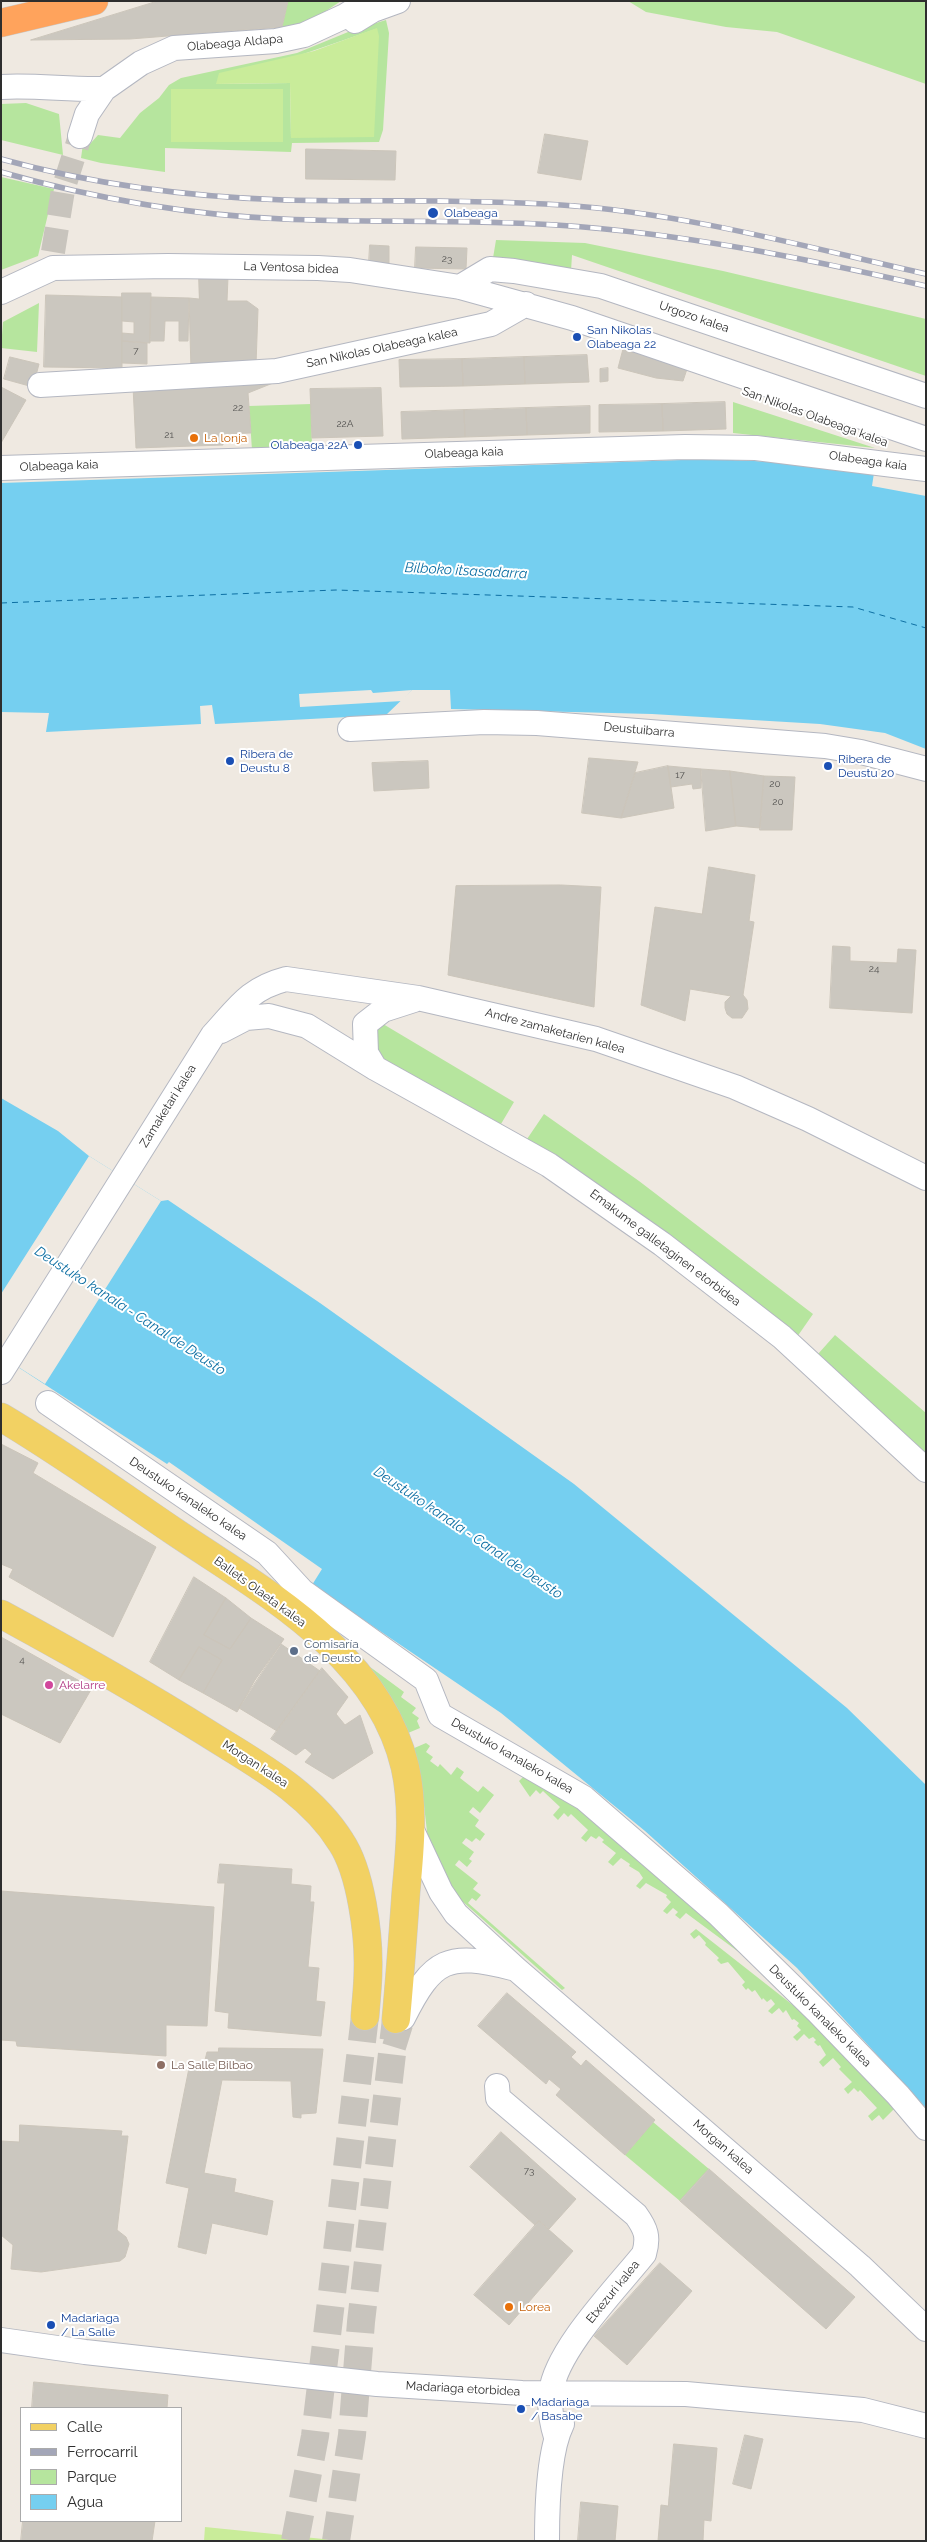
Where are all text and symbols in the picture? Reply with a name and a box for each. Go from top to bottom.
street label: Olabeaga Aldapa [186,32,284,54]
marker: Olabeaga [426,206,440,220]
place label: Olabeaga [444,206,498,220]
house number: 23 [442,253,452,265]
street label: La Ventosa bidea [243,259,339,277]
street label: Urgozo kalea [657,298,731,336]
place label: San Nikolas Olabeaga 22 [587,323,656,351]
street label: San Nikolas Olabeaga kalea [305,325,459,371]
marker: San Nikolas Olabeaga 22 [571,331,583,343]
house number: 7 [133,345,139,357]
street label: San Nikolas Olabeaga kalea [740,384,890,450]
house number: 22 [233,402,243,414]
house number: 22A [336,418,354,430]
house number: 21 [164,429,174,441]
place label: La lonja [204,431,247,445]
marker: La lonja [188,432,200,444]
place label: Olabeaga 22A [271,438,348,452]
marker: Olabeaga 22A [352,439,364,451]
street label: Olabeaga kaia [424,444,504,462]
street label: Olabeaga kaia [828,448,908,474]
street label: Olabeaga kaia [19,457,99,475]
water label: Bilboko itsasadarra [404,559,528,583]
street label: Deustuibarra [603,720,675,740]
place label: Ribera de Deustu 8 [240,747,293,775]
place label: Ribera de Deustu 20 [838,752,894,780]
marker: Ribera de Deustu 8 [224,755,236,767]
marker: Ribera de Deustu 20 [822,760,834,772]
house number: 17 [675,769,685,781]
house number: 20 [769,778,781,790]
house number: 20 [772,796,784,808]
house number: 24 [869,963,879,975]
street label: Andre zamaketarien kalea [484,1005,626,1057]
street label: Zamaketari kalea [137,1062,199,1150]
street label: Emakume galletaginen etorbidea [587,1187,743,1309]
water label: Deustuko kanala - Canal de Deusto [31,1243,229,1379]
street label: Deustuko kanaleko kalea [127,1454,249,1544]
water label: Deustuko kanala - Canal de Deusto [370,1463,566,1603]
street label: Ballets Olaeta kalea [211,1554,309,1630]
place label: Comisaría de Deusto [304,1637,361,1665]
marker: Comisaría de Deusto [288,1645,300,1657]
house number: 4 [19,1654,25,1666]
place label: Akelarre [59,1678,105,1692]
marker: Akelarre [43,1679,55,1691]
street label: Deustuko kanaleko kalea [448,1715,576,1797]
street label: Morgan kalea [219,1737,291,1791]
street label: Deustuko kanaleko kalea [766,1962,874,2070]
place label: La Salle Bilbao [171,2058,253,2072]
marker: La Salle Bilbao [155,2059,167,2071]
street label: Morgan kalea [690,2117,756,2177]
house number: 73 [524,2165,534,2177]
street label: Etxezuri kalea [583,2258,643,2326]
place label: Lorea [519,2300,551,2314]
marker: Lorea [503,2301,515,2313]
place label: Madariaga / La Salle [61,2311,119,2339]
marker: Madariaga / La Salle [45,2319,57,2331]
street label: Madariaga etorbidea [405,2379,521,2399]
place label: Madariaga / Basabe [531,2395,589,2423]
marker: Madariaga / Basabe [515,2403,527,2415]
legend [20,2407,182,2522]
text: Calle [67,2418,102,2436]
text: Ferrocarril [67,2443,138,2461]
text: Parque [67,2468,116,2486]
text: Agua [67,2493,103,2511]

